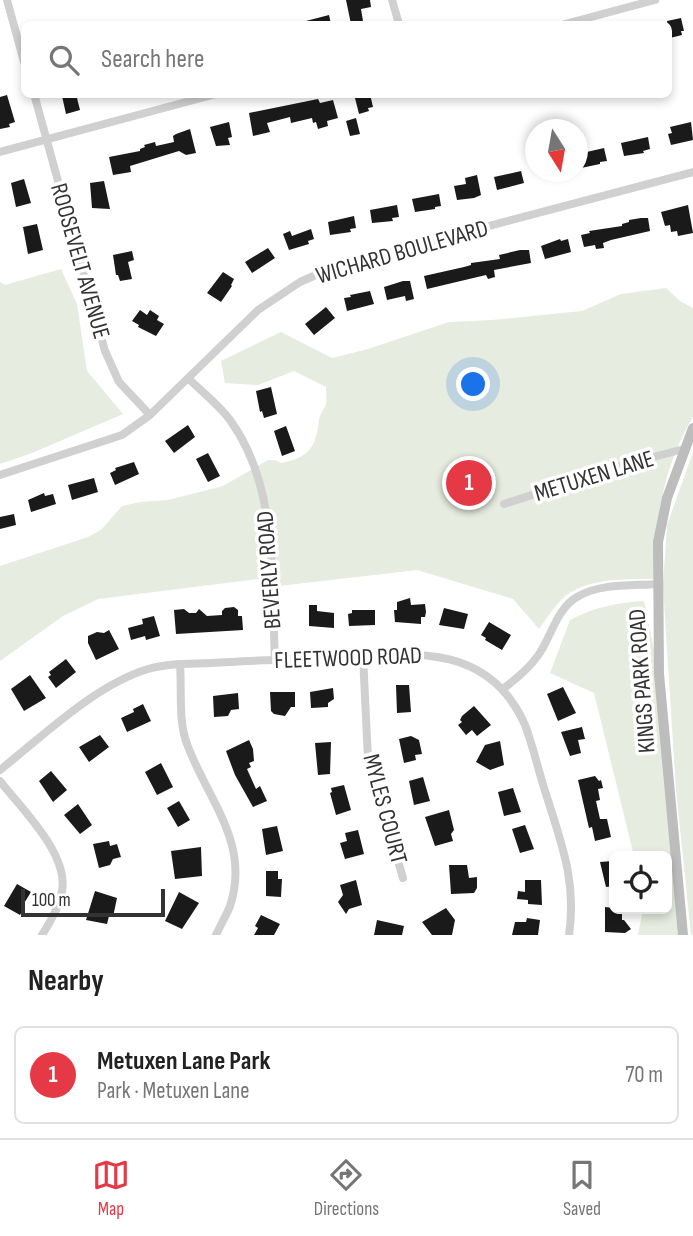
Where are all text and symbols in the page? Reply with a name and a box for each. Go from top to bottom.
search box [21,21,672,98]
icon: search [45,41,83,79]
text: Search here [101,44,204,75]
north arrow [525,119,588,182]
street label: ROOSEVELT AVENUE [44,180,116,342]
street label: WICHARD BOULEVARD [313,214,491,290]
your location [456,367,490,401]
street label: METUXEN LANE [531,444,657,508]
pin: 1 [446,457,492,509]
street label: BEVERLY ROAD [250,510,288,630]
street label: KINGS PARK ROAD [623,608,661,754]
street label: FLEETWOOD ROAD [274,641,422,675]
street label: MYLES COURT [356,751,414,867]
map controls [609,851,672,914]
button: locate [609,851,672,914]
scale bar [21,886,164,918]
text: 100 m [32,889,71,912]
text: Nearby [28,963,104,999]
text: Metuxen Lane Park [97,1046,270,1077]
text: 1 [48,1061,58,1089]
text: 70 m [625,1061,663,1089]
text: Park · Metuxen Lane [97,1077,249,1105]
tab: Map [92,1156,130,1221]
tab: Directions [314,1156,379,1221]
tab: Saved [563,1156,601,1221]

